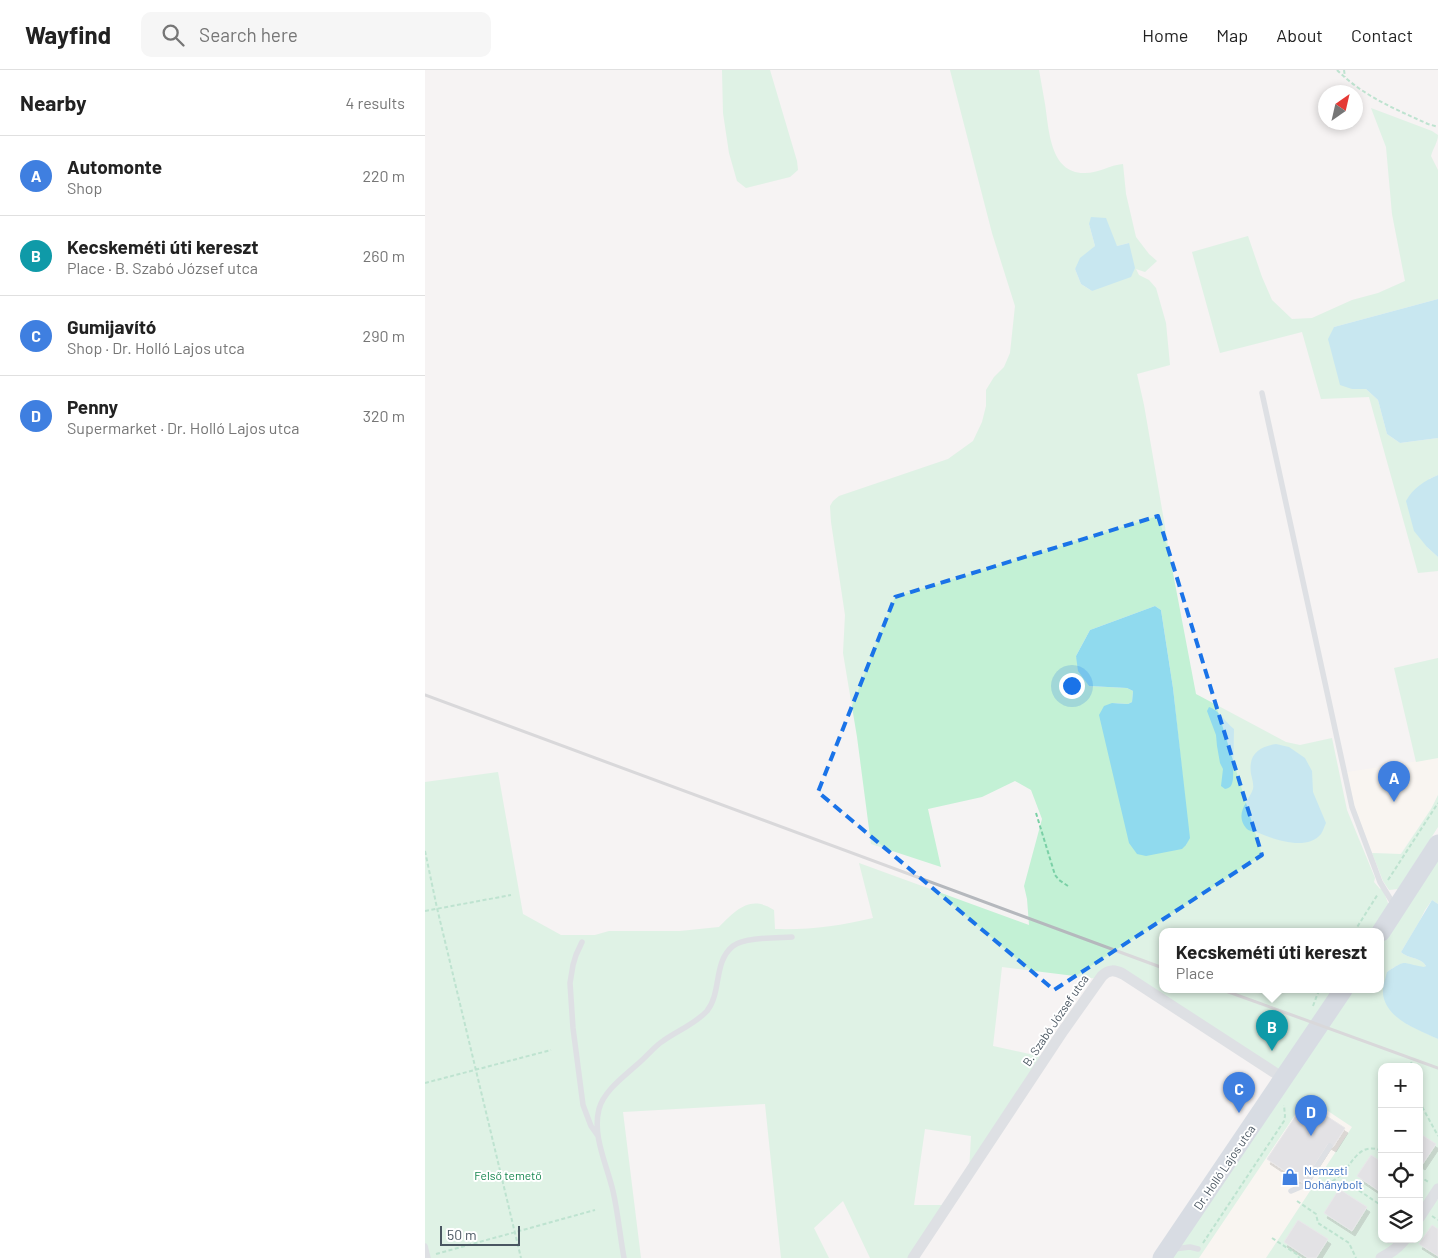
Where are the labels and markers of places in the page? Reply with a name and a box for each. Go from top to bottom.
pin: A [1378,761,1410,802]
pin: B [1256,1010,1288,1051]
pin: C [1223,1072,1255,1113]
pin: D [1295,1095,1327,1136]
place label: Nemzeti Dohánybolt [1304,1163,1363,1191]
shop icon: Nemzeti Dohánybolt [1280,1167,1300,1187]

